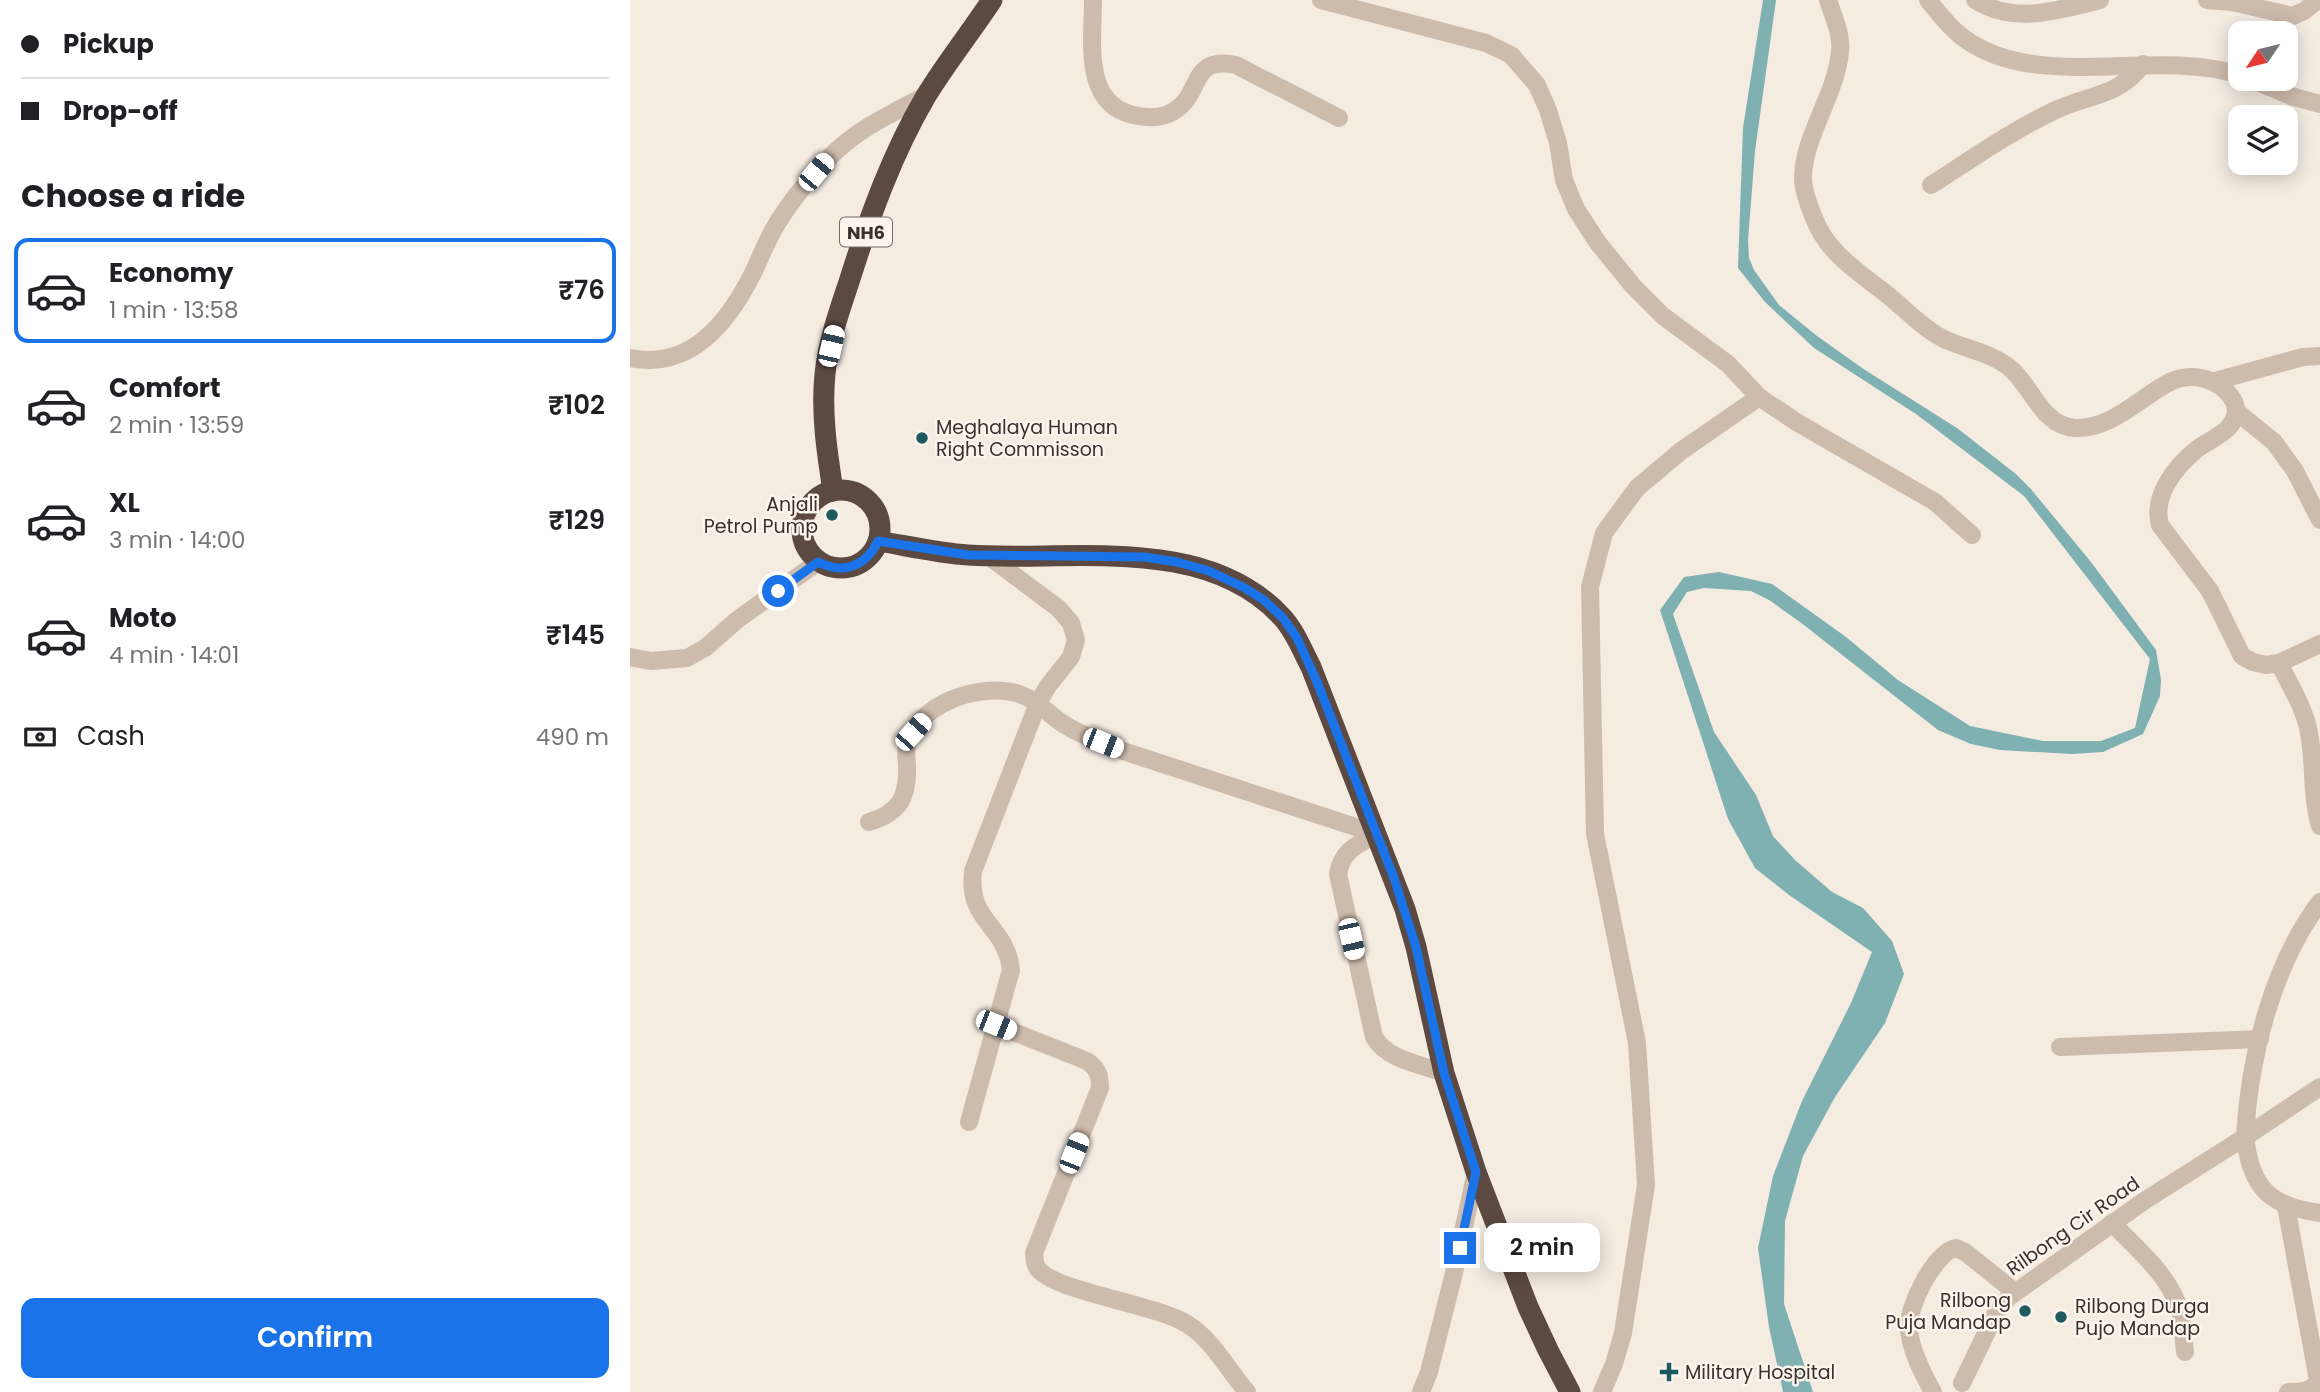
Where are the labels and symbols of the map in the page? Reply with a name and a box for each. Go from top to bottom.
north arrow [2228,21,2298,91]
car [795,149,838,195]
road number: NH6 [840,218,892,246]
car [817,323,846,369]
place label: Meghalaya Human Right Commisson [936,414,1118,463]
marker: Meghalaya Human Right Commisson [914,430,930,446]
place label: Anjali Petrol Pump [704,491,818,540]
marker: Anjali Petrol Pump [824,507,840,523]
route start [762,575,794,607]
car [892,709,935,755]
car [1080,725,1127,761]
car [1337,916,1366,962]
car [973,1007,1020,1043]
car [1057,1130,1092,1176]
street label: Rilbong Cir Road [2001,1170,2145,1282]
callout: 2 min [1484,1224,1600,1272]
route end [1444,1232,1476,1264]
place label: Rilbong Puja Mandap [1885,1287,2011,1336]
place label: Rilbong Durga Pujo Mandap [2075,1293,2209,1342]
marker: Rilbong Puja Mandap [2017,1303,2033,1319]
marker: Rilbong Durga Pujo Mandap [2053,1309,2069,1325]
place label: Military Hospital [1685,1359,1835,1386]
marker: Military Hospital [1659,1362,1679,1382]

